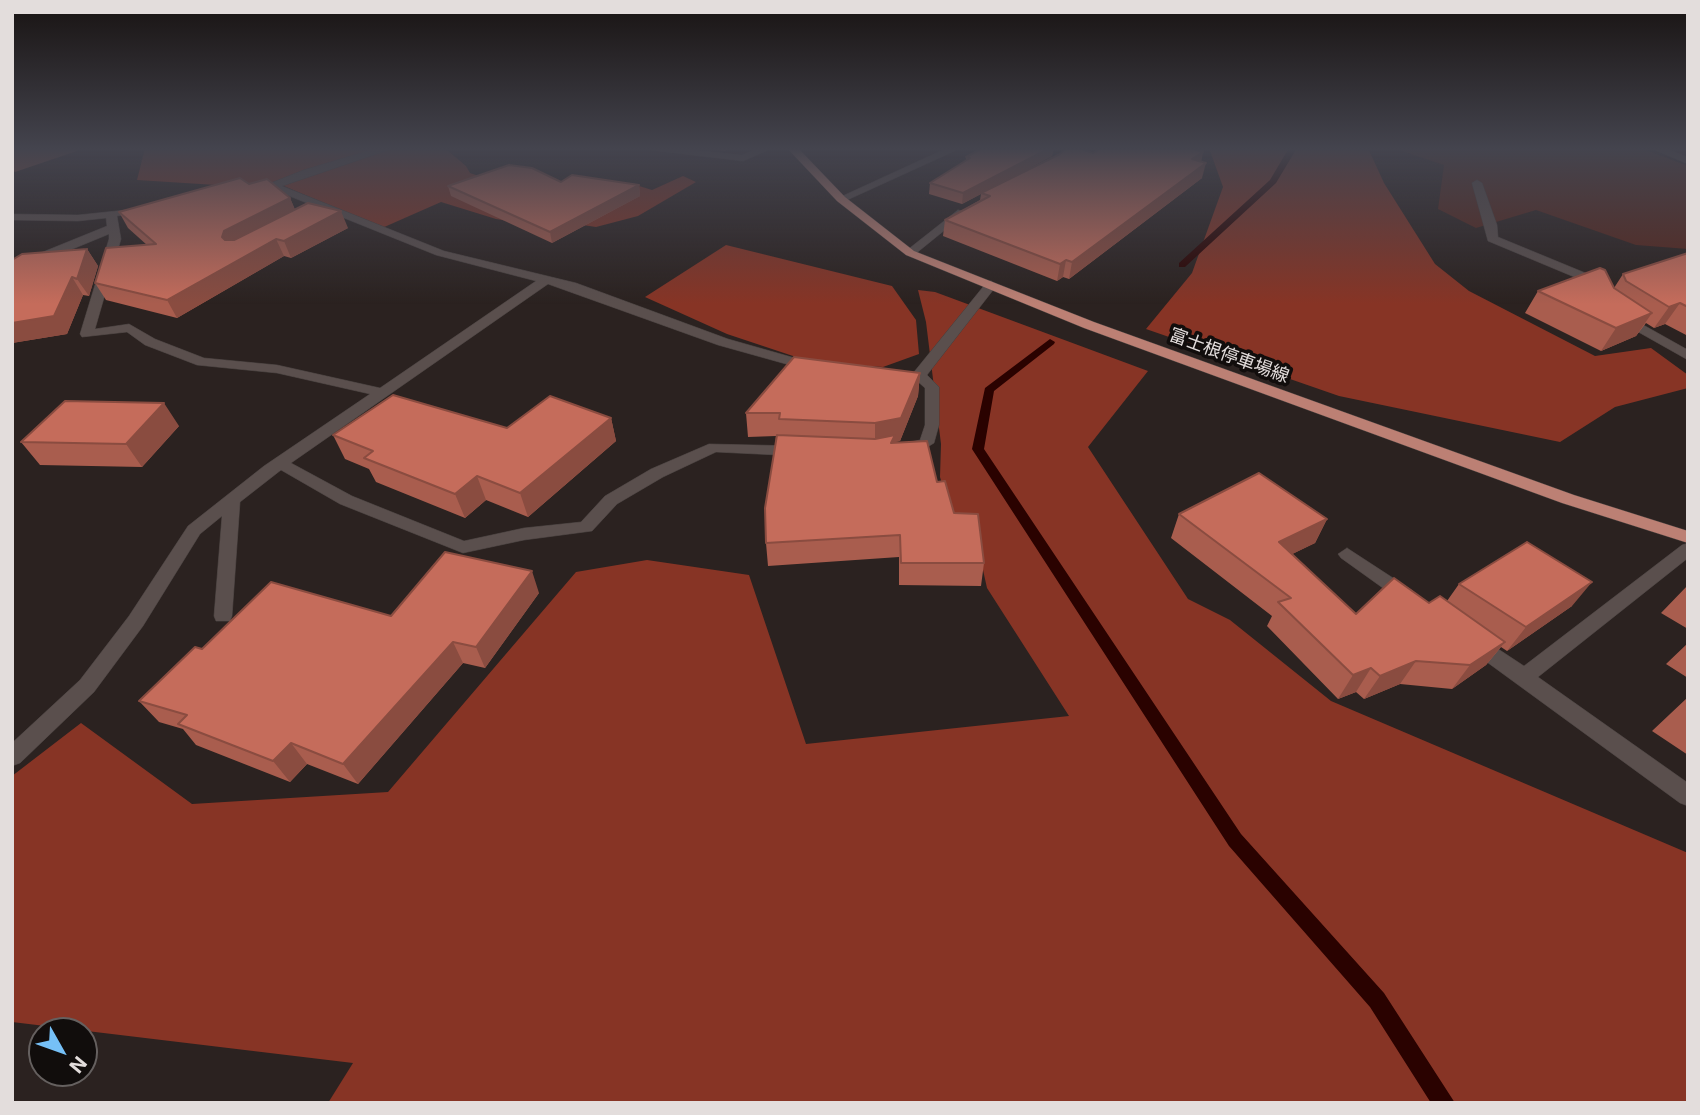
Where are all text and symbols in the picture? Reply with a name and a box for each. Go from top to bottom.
street label: 富士根停車場線 [1166,324,1292,388]
north arrow [28,1017,98,1087]
text: N [64,1052,91,1077]

